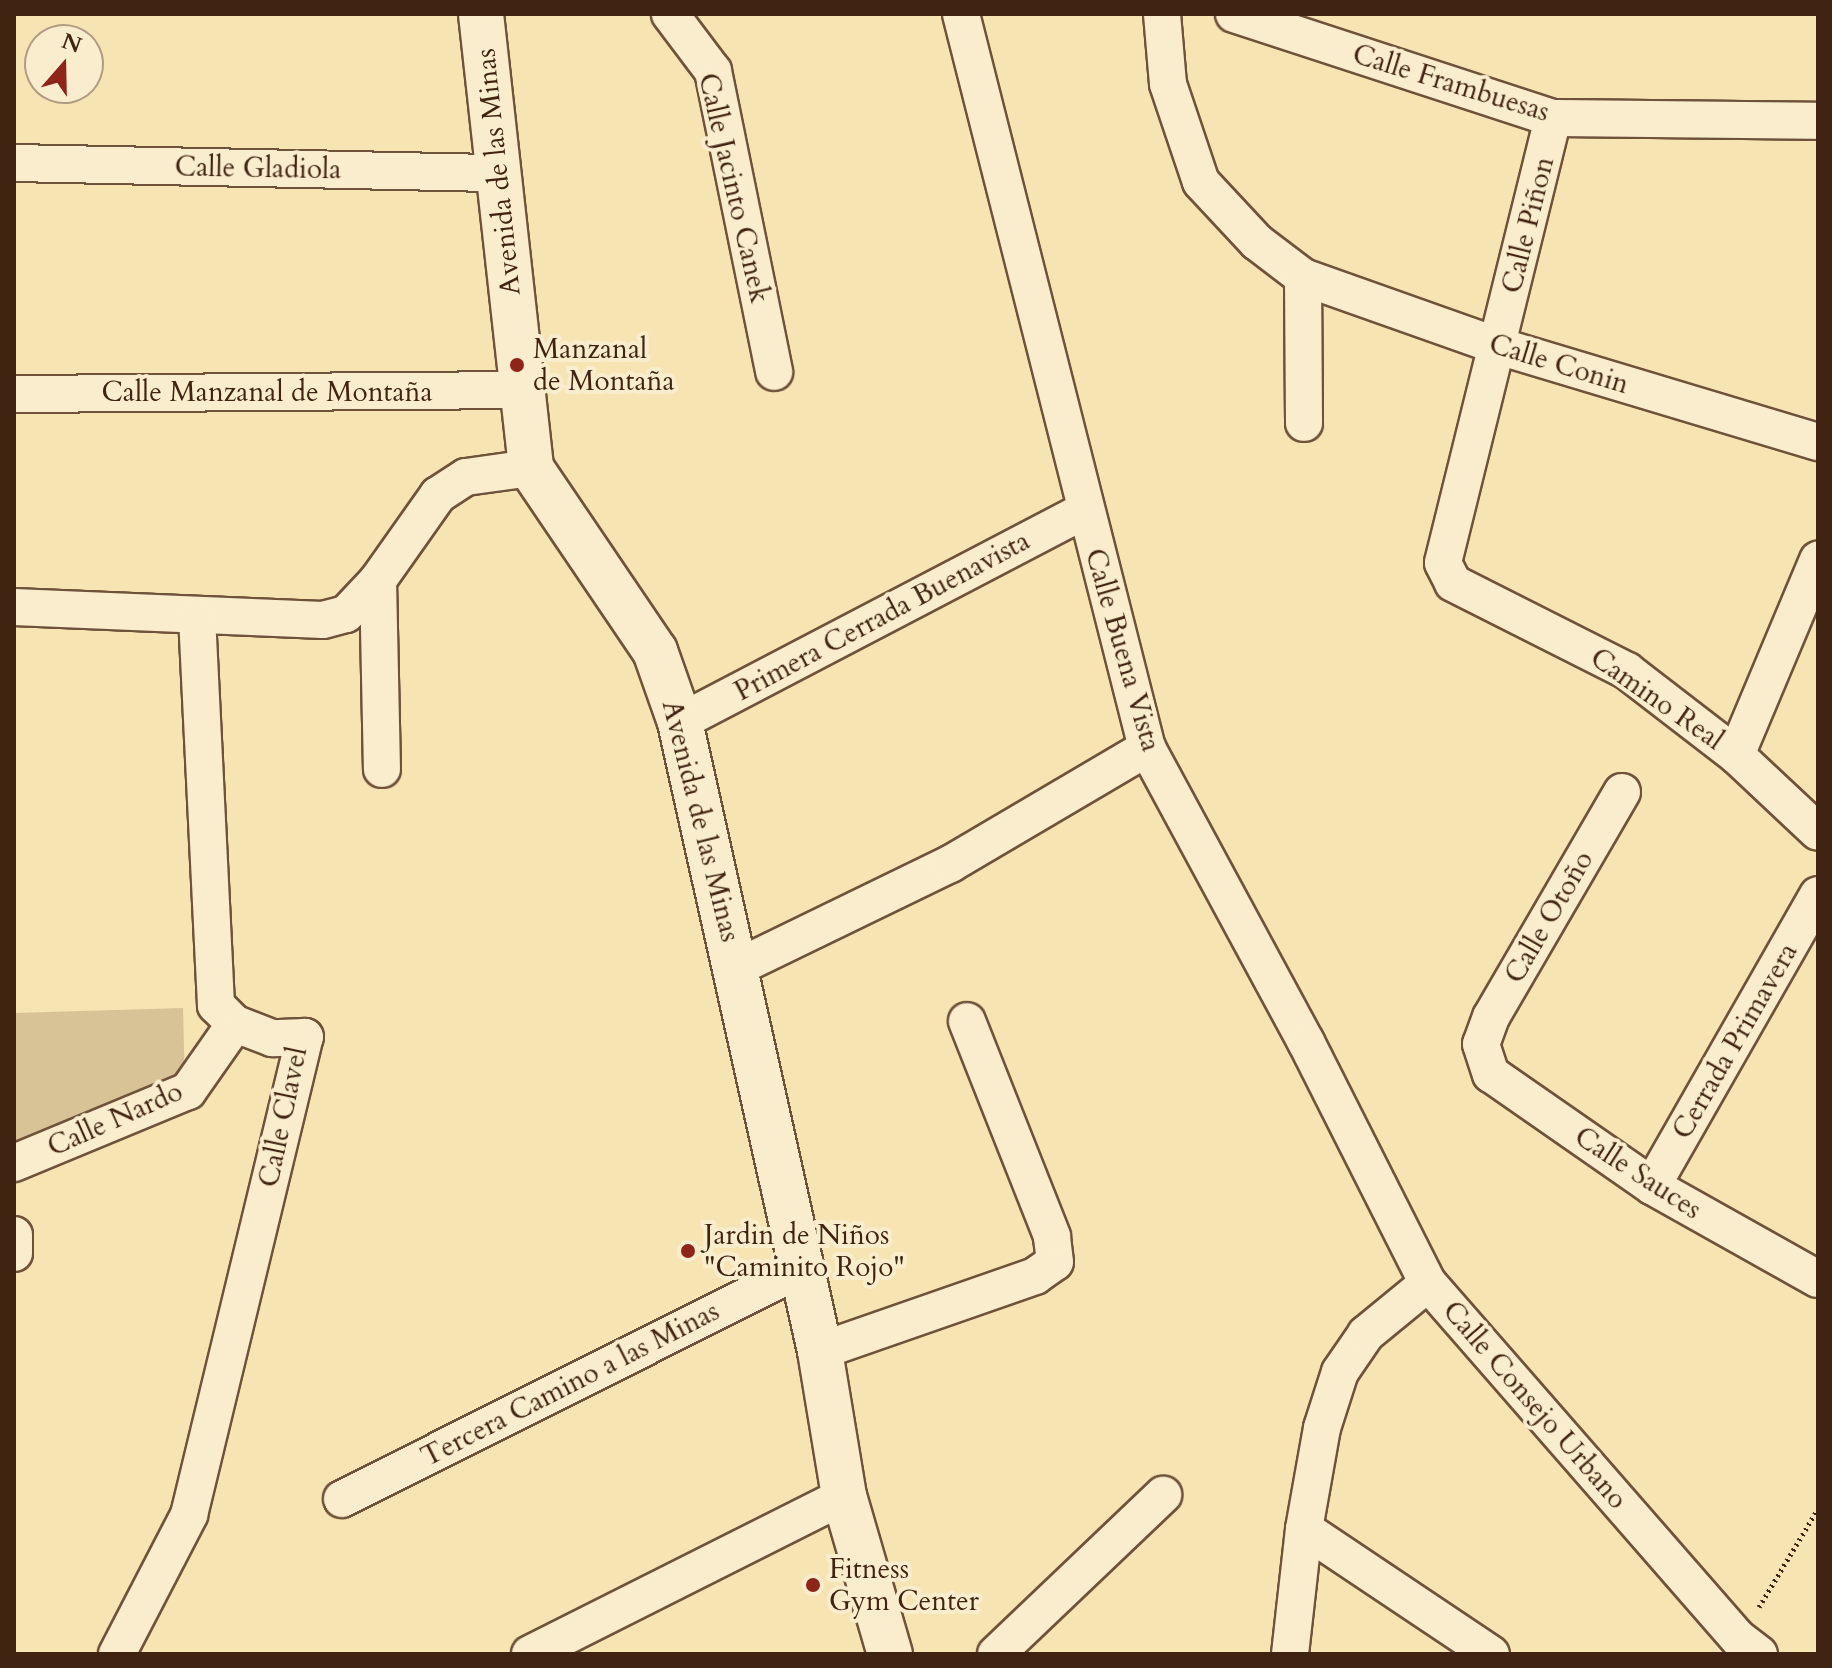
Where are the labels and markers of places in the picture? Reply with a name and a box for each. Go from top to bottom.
place label: Manzanal de Montaña [533,332,675,398]
marker: Manzanal de Montaña [508,356,526,374]
place label: Jardin de Niños "Caminito Rojo" [704,1218,905,1284]
marker: Jardin de Niños "Caminito Rojo" [679,1242,697,1260]
place label: Fitness Gym Center [829,1552,979,1618]
marker: Fitness Gym Center [804,1576,822,1594]

